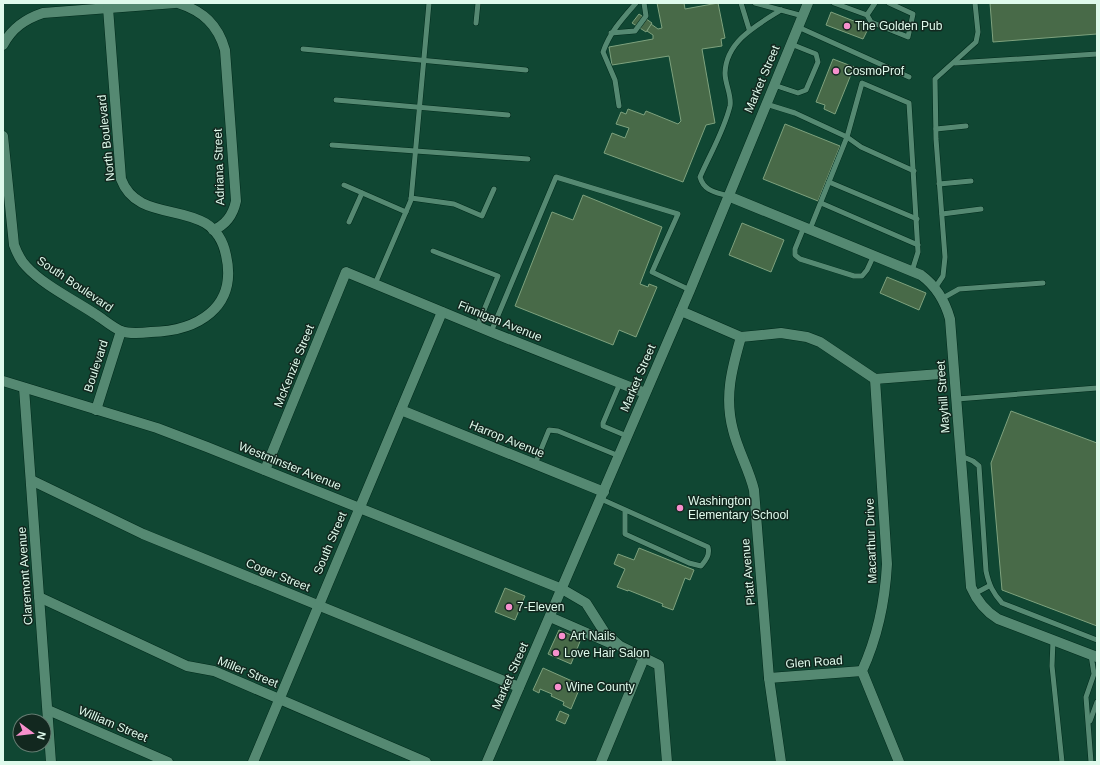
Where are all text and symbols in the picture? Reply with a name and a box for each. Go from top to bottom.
place label: The Golden Pub [855,19,943,33]
marker: The Golden Pub [842,21,852,31]
street label: Market Street [741,43,783,115]
place label: CosmoProf [844,64,905,78]
marker: CosmoProf [831,66,841,76]
street label: North Boulevard [95,94,117,182]
street label: Adriana Street [211,128,227,206]
street label: South Boulevard [34,253,116,315]
street label: Finnigan Avenue [456,298,544,344]
street label: McKenzie Street [271,322,317,409]
street label: Boulevard [81,338,111,394]
street label: Market Street [617,342,659,414]
street label: Mayhill Street [933,360,953,434]
street label: Harrop Avenue [467,418,547,461]
street label: Westminster Avenue [237,439,344,493]
place label: Washington Elementary School [688,494,789,522]
street label: Macarthur Drive [863,498,879,584]
marker: Washington Elementary School [675,503,685,513]
street label: South Street [311,509,350,576]
street label: Claremont Avenue [15,526,35,626]
street label: Platt Avenue [738,538,758,606]
street label: Coger Street [244,556,313,594]
place label: 7-Eleven [517,600,564,614]
marker: 7-Eleven [504,602,514,612]
place label: Art Nails [570,629,615,643]
marker: Art Nails [557,631,567,641]
street label: Market Street [489,640,531,712]
place label: Love Hair Salon [564,646,649,660]
marker: Love Hair Salon [551,648,561,658]
street label: Glen Road [785,653,843,671]
street label: Miller Street [216,654,281,691]
place label: Wine County [566,680,635,694]
marker: Wine County [553,682,563,692]
street label: William Street [76,703,150,745]
north arrow [12,713,52,753]
text: N [35,730,48,741]

